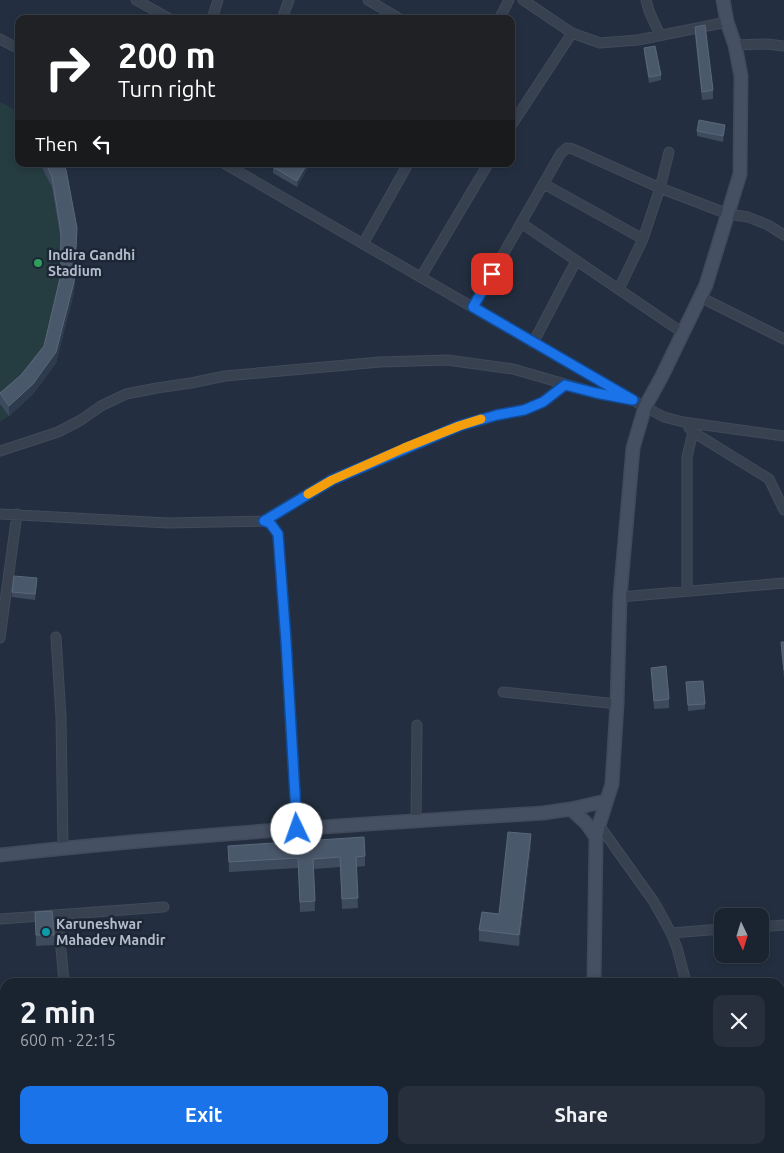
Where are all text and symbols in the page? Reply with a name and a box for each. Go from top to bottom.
icon: right [35,35,100,100]
text: 200 m [118,35,216,75]
text: Turn right [118,76,216,101]
icon: left [88,130,116,158]
text: Then [35,133,78,155]
place label: Indira Gandhi Stadium [48,247,135,279]
pin [471,253,513,295]
marker: Indira Gandhi Stadium [32,257,44,269]
icon: arrive [478,260,506,288]
position arrow [270,802,322,854]
north arrow [714,908,769,962]
map controls [714,908,769,963]
place label: Karuneshwar Mahadev Mandir [56,916,166,948]
marker: Karuneshwar Mahadev Mandir [40,926,52,938]
text: 2 min [20,995,96,1029]
button: close [713,995,765,1047]
text: 600 m · 22:15 [20,1031,116,1049]
button: Exit [20,1086,388,1144]
button: Share [398,1086,765,1144]

